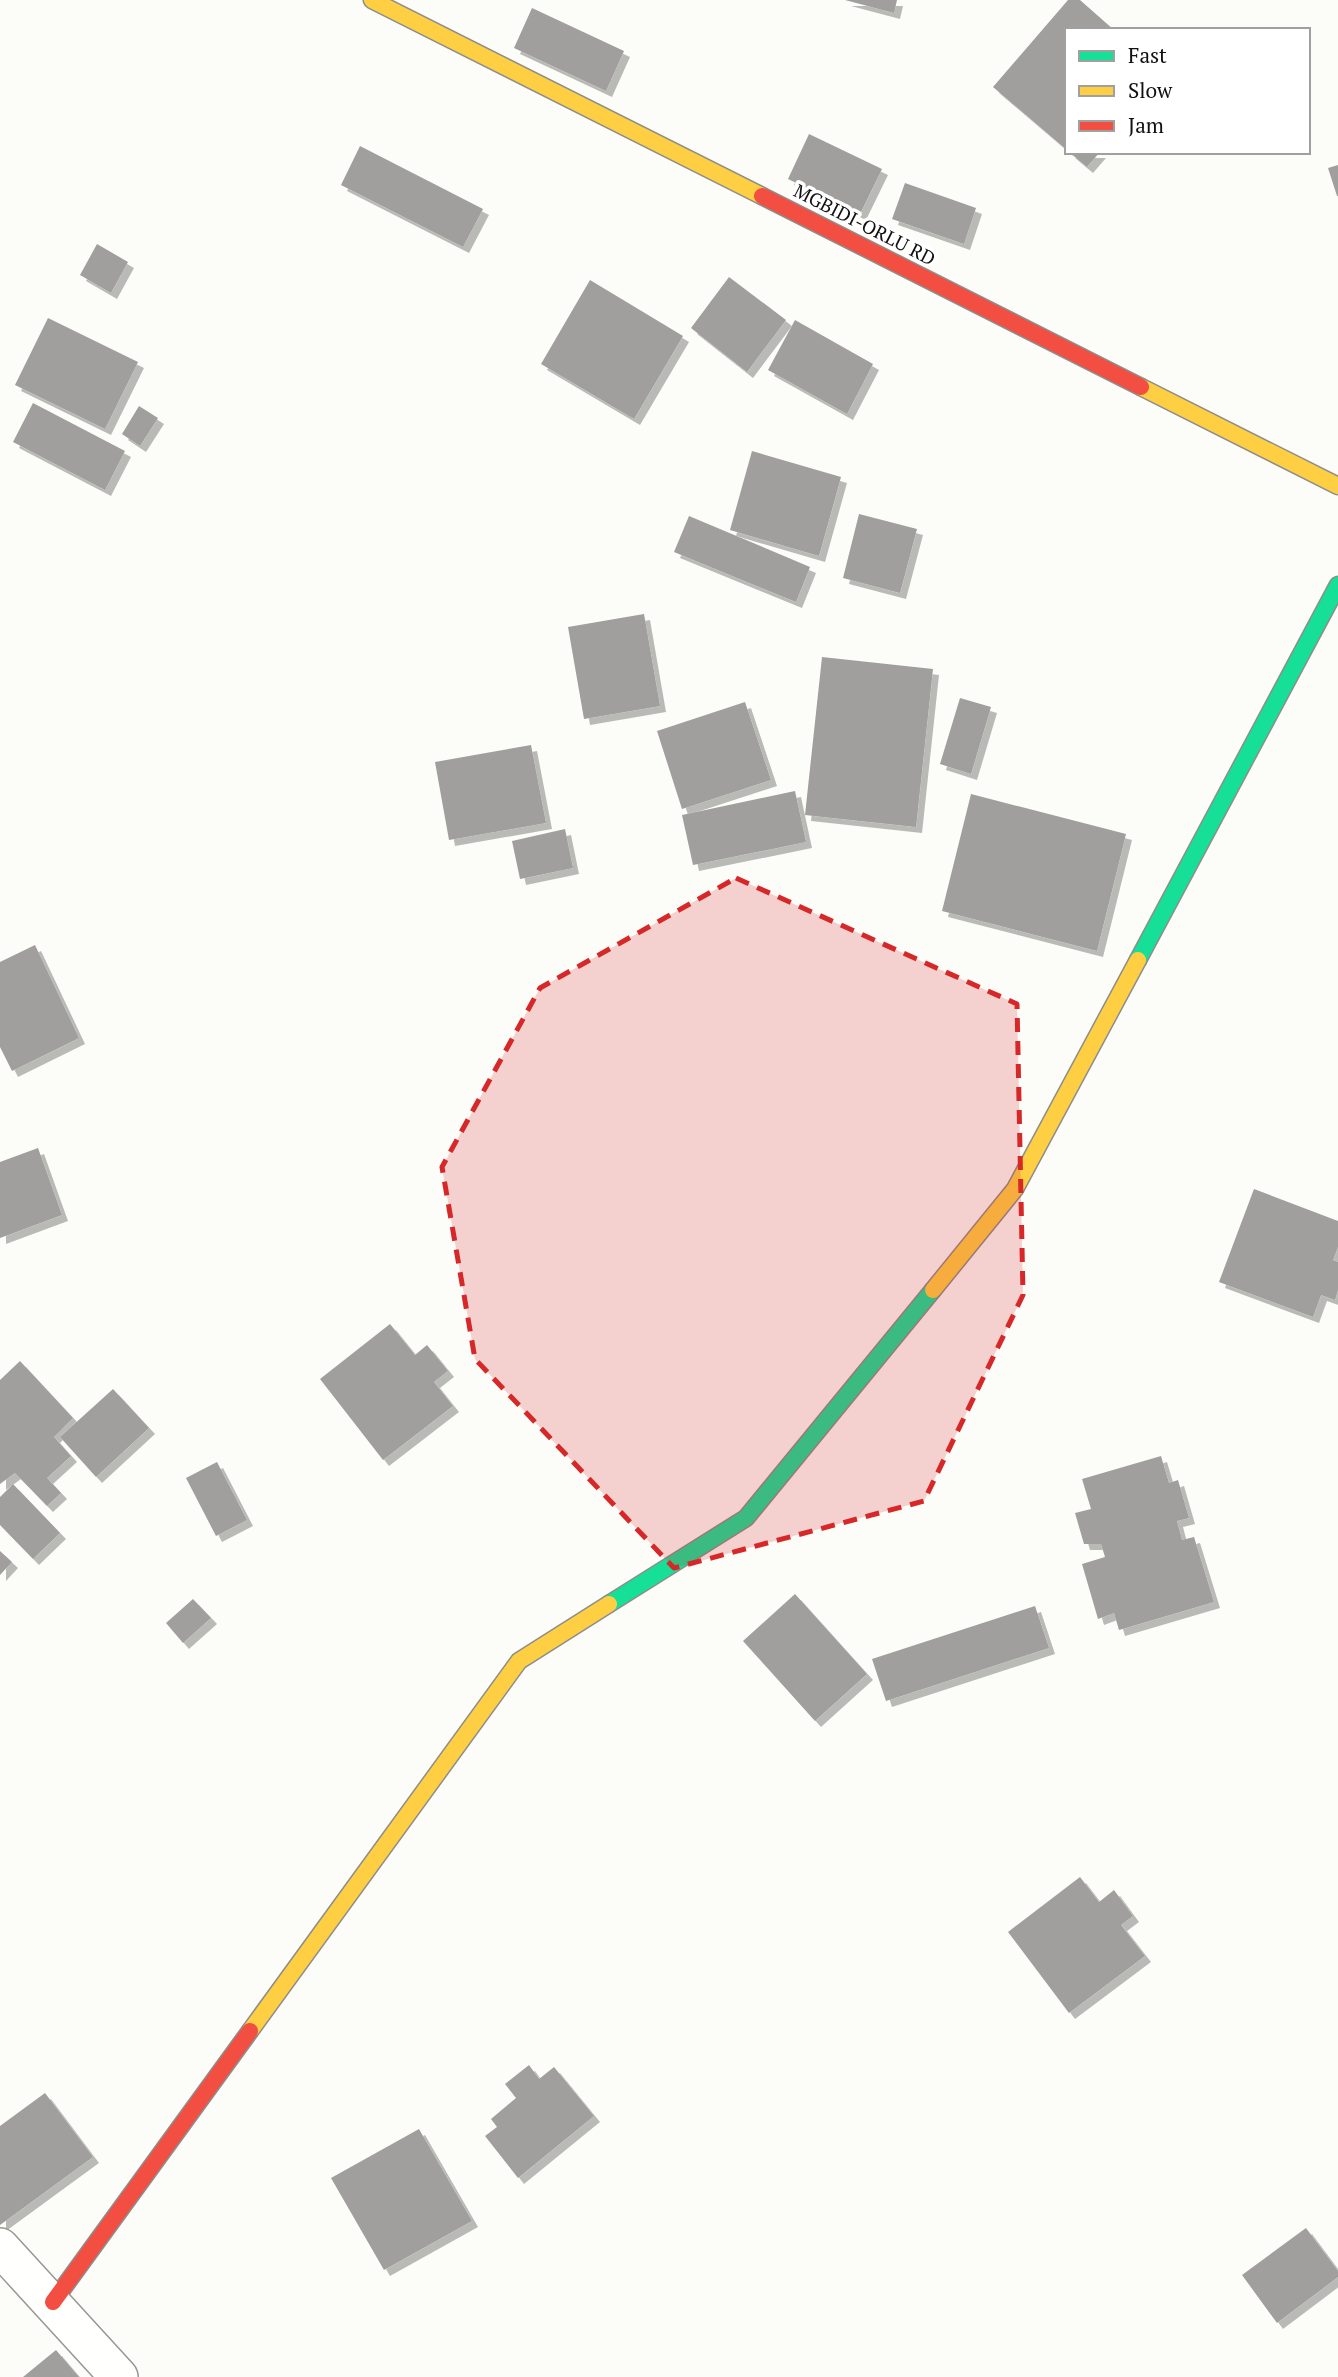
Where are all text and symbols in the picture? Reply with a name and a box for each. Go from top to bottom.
legend [1065,28,1310,154]
text: Fast [1128,41,1167,69]
text: Slow [1128,76,1173,104]
text: Jam [1128,111,1164,139]
street label: MGBIDI-ORLU RD [790,178,940,270]

